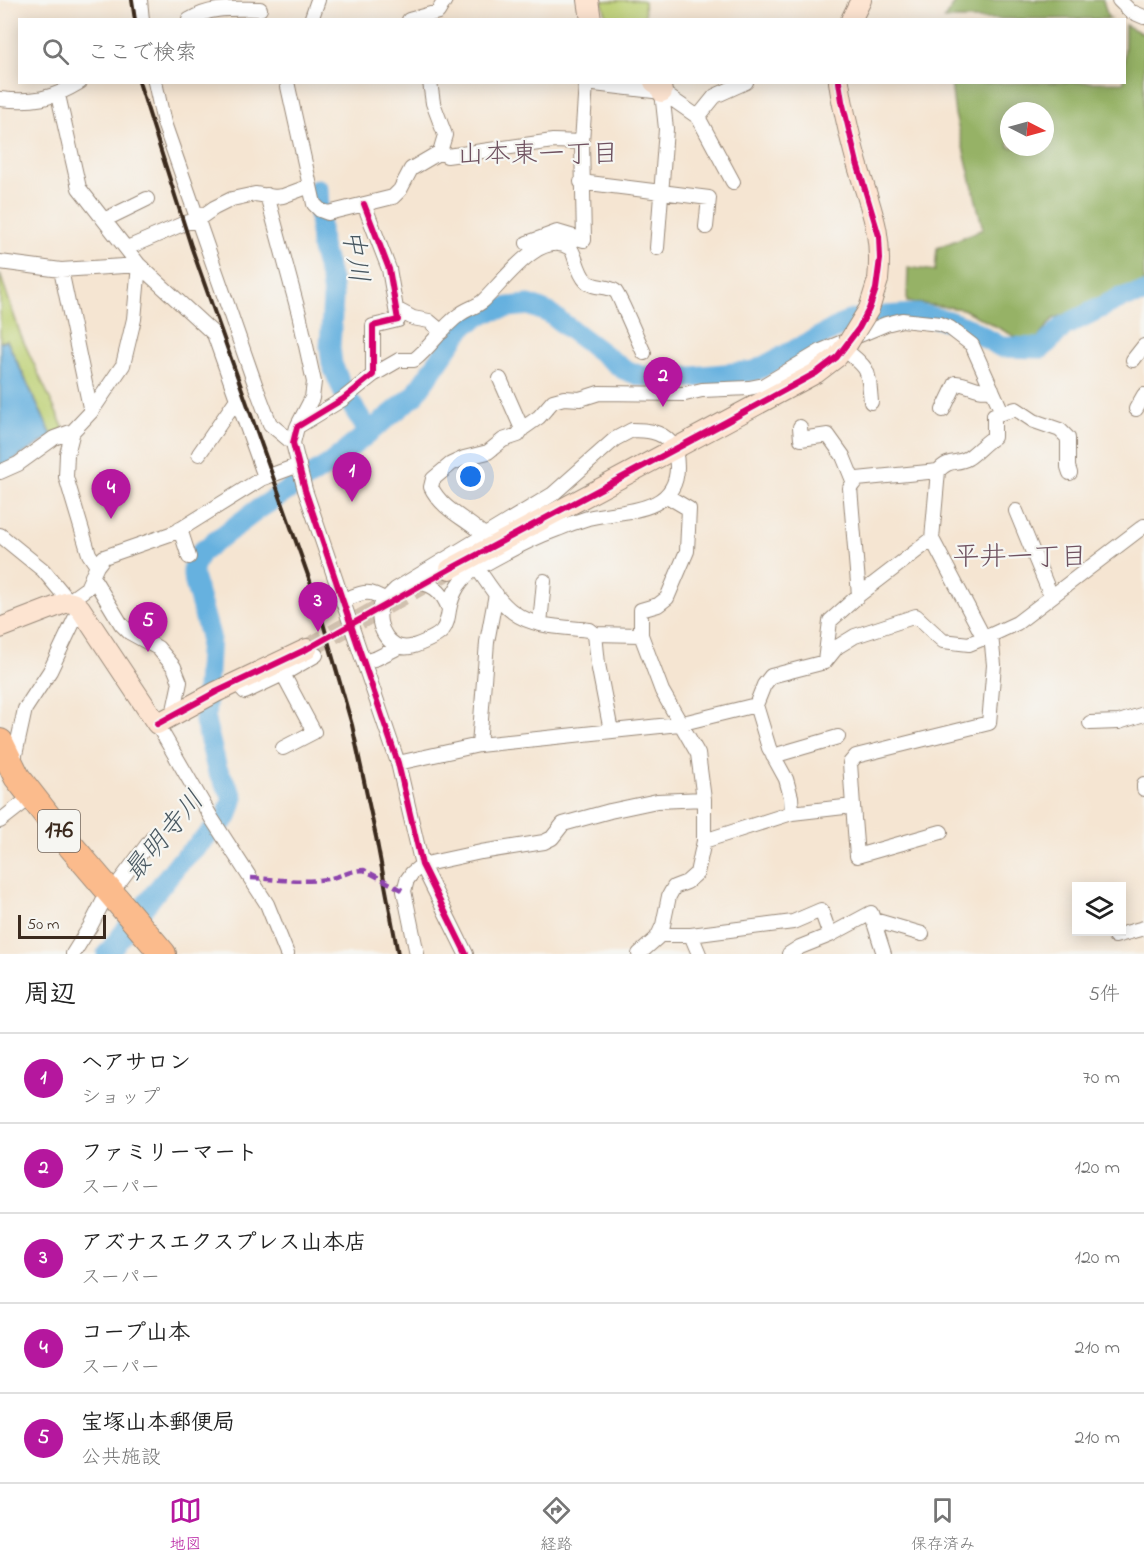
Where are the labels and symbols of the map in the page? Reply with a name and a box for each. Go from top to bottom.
north arrow [1000,102,1054,156]
district label: 山本東一丁目 [457,136,619,175]
water label: 中川 [331,227,377,285]
pin: 2 [644,358,682,407]
pin: 1 [332,452,372,502]
your location [456,462,485,491]
pin: 4 [92,470,130,519]
district label: 平井一丁目 [953,539,1088,578]
pin: 3 [298,582,338,632]
pin: 5 [128,602,168,652]
water label: 最明寺川 [115,783,215,891]
road number: 176 [38,810,80,852]
scale bar [18,912,106,940]

